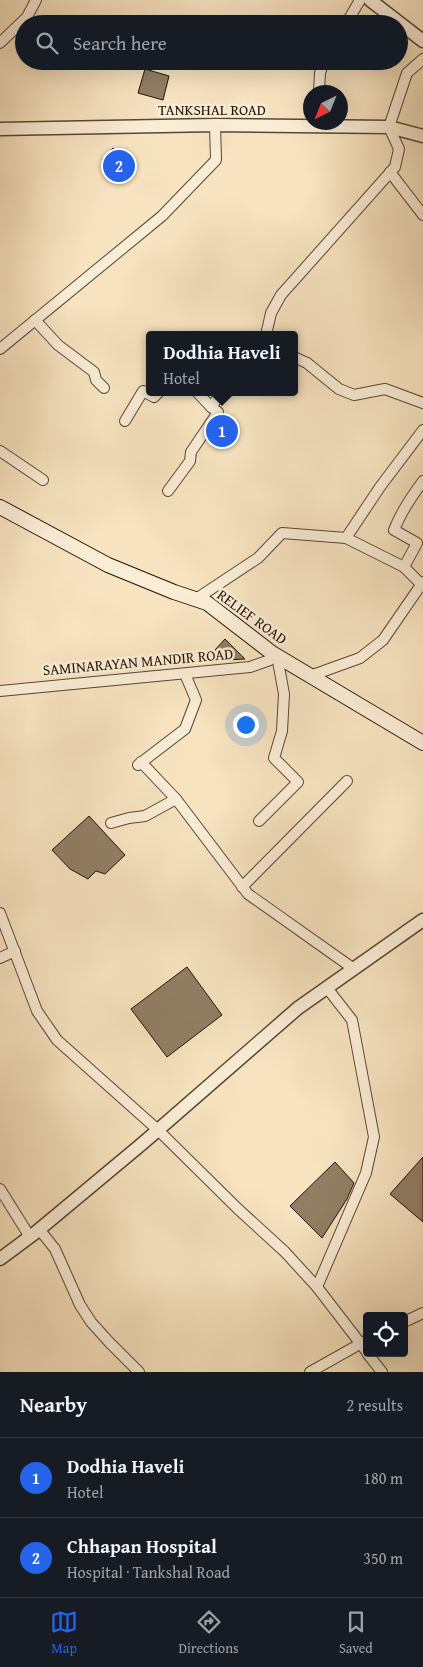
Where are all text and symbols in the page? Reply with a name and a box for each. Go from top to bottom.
search box [15,15,408,70]
icon: search [33,29,61,57]
text: Search here [73,29,167,57]
north arrow [303,85,348,130]
street label: TANKSHAL ROAD [158,99,266,120]
pin: 2 [103,147,135,185]
popup [146,331,298,396]
text: Dodhia Haveli [163,338,281,366]
text: Hotel [163,366,200,390]
pin: 1 [206,412,238,450]
street label: RELIEF ROAD [213,584,292,649]
street label: SAMINARAYAN MANDIR ROAD [42,643,234,680]
your location [233,712,259,738]
map controls [363,1312,408,1357]
button: locate [363,1312,408,1357]
text: Nearby [20,1389,87,1420]
text: 2 results [346,1393,403,1417]
text: Dodhia Haveli [67,1452,184,1480]
text: 1 [32,1466,40,1490]
text: 180 m [363,1466,403,1490]
text: Hotel [67,1480,103,1504]
text: Chhapan Hospital [67,1532,217,1560]
text: 2 [32,1546,40,1570]
text: 350 m [363,1546,403,1570]
text: Hospital · Tankshal Road [67,1560,230,1584]
tab: Map [50,1608,78,1658]
tab: Directions [178,1608,239,1658]
tab: Saved [339,1608,373,1658]

